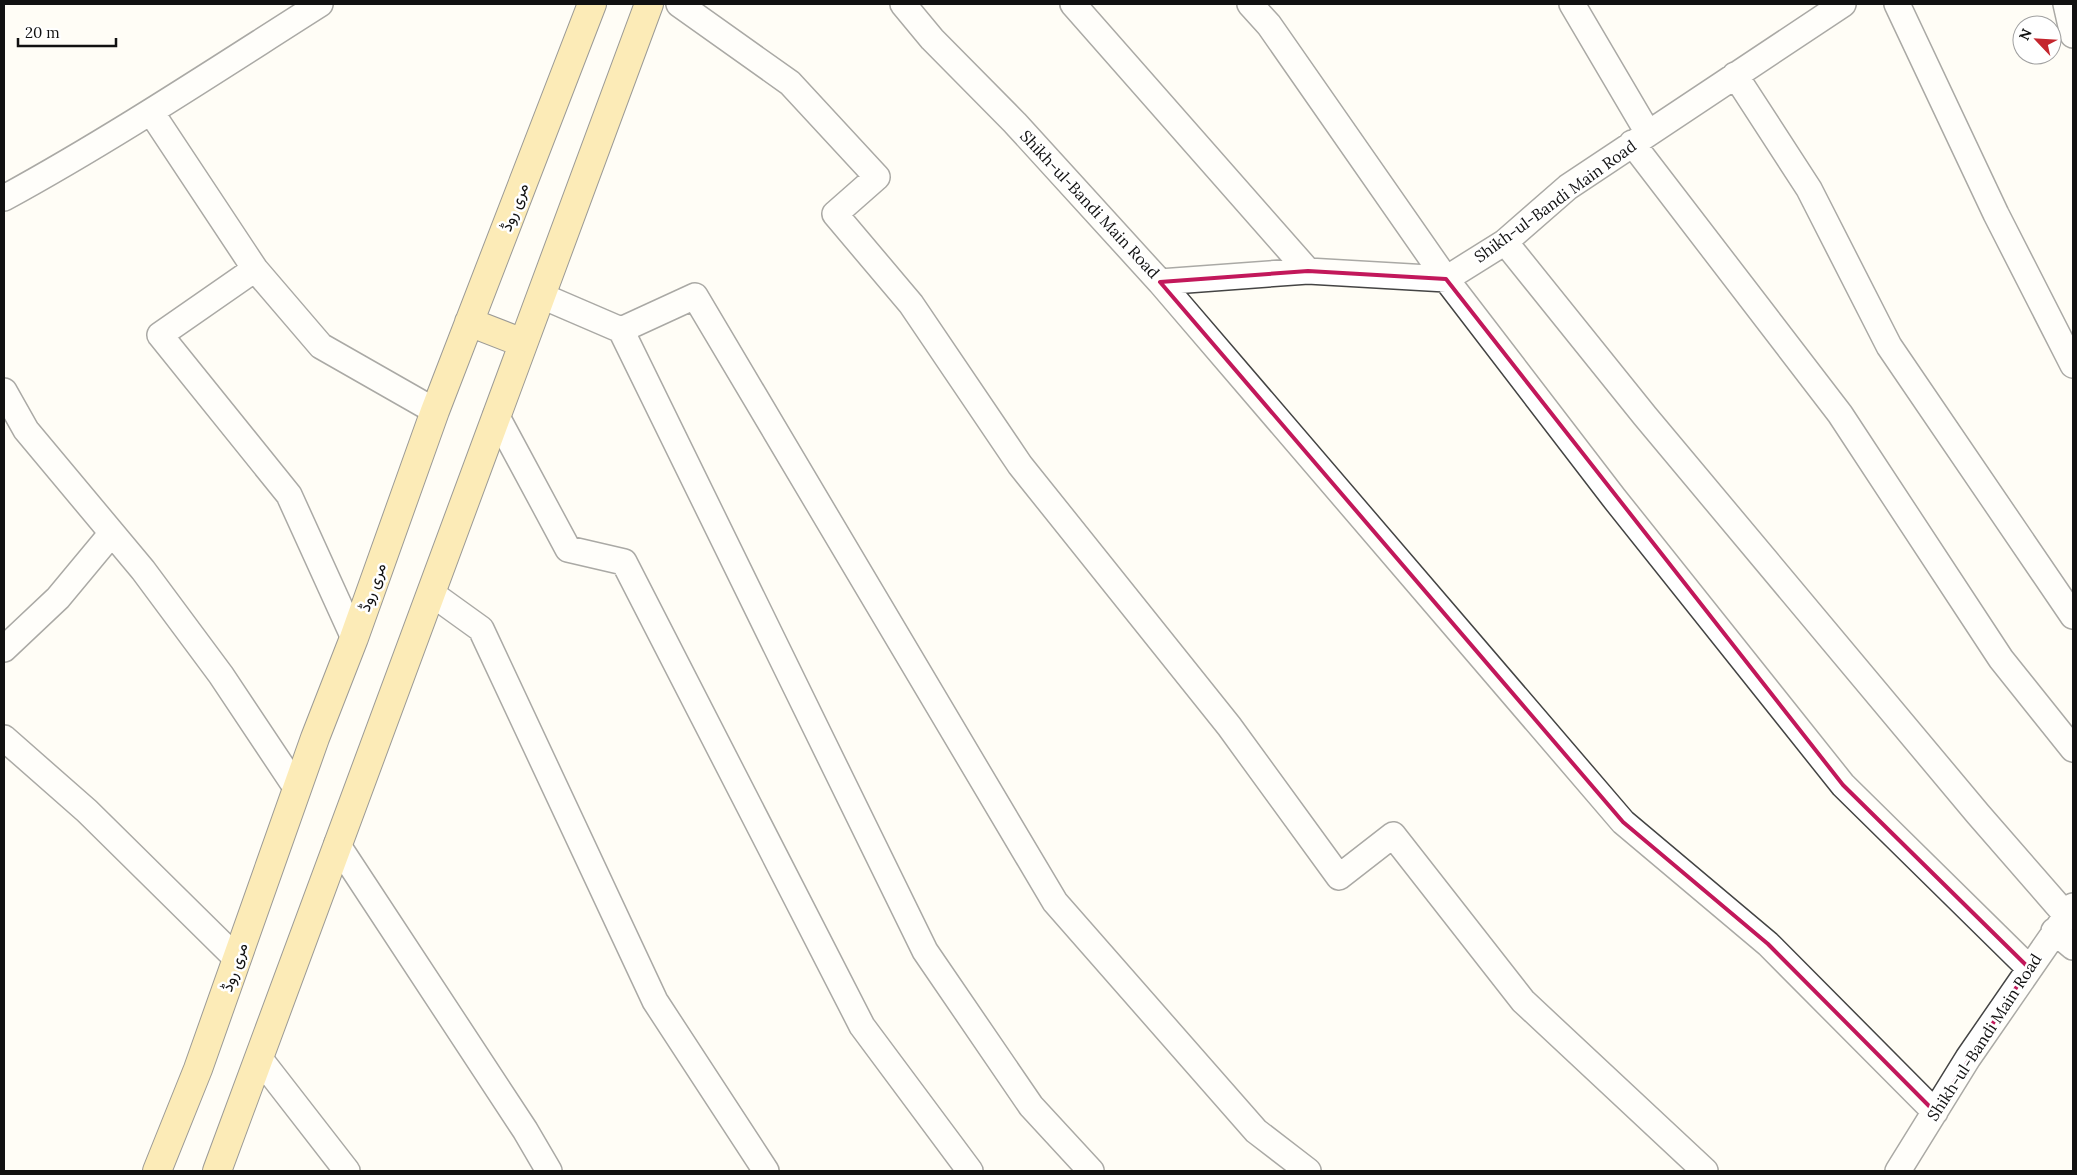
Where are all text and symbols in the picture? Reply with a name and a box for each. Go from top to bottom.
scale bar [18,15,115,47]
north arrow [2012,15,2062,65]
text: 20 m [25,23,60,42]
text: N [2015,26,2036,43]
street label: Shikh-ul-Bandi Main Road [1016,126,1164,283]
street label: Shikh-ul-Bandi Main Road [1470,135,1640,266]
street label: مری روڈ [496,180,533,234]
street label: مری روڈ [354,560,391,614]
street label: مری روڈ [216,940,253,994]
street label: Shikh-ul-Bandi Main Road [1922,949,2046,1124]

